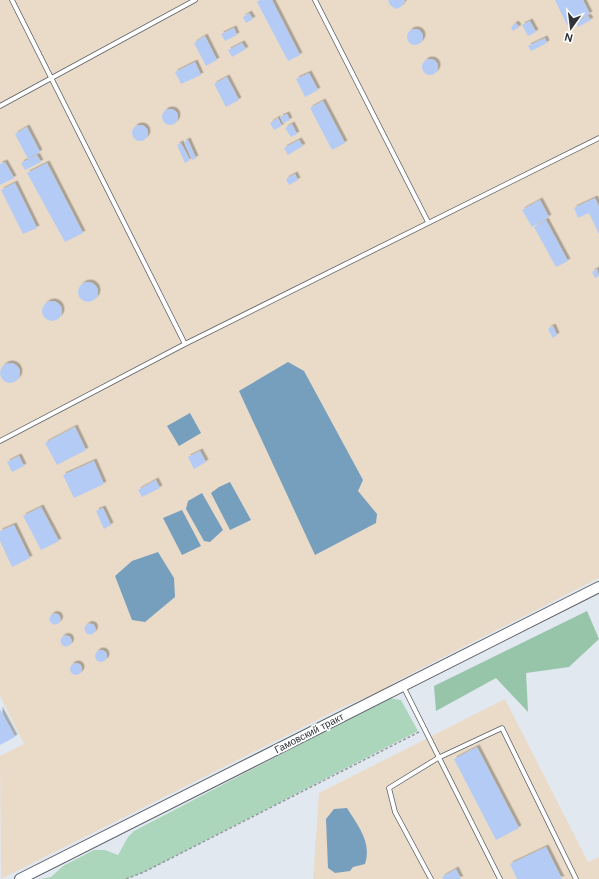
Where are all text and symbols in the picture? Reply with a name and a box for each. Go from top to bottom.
north arrow [551,8,591,48]
text: N [563,30,574,45]
street label: Гамовский тракт [272,710,346,756]

